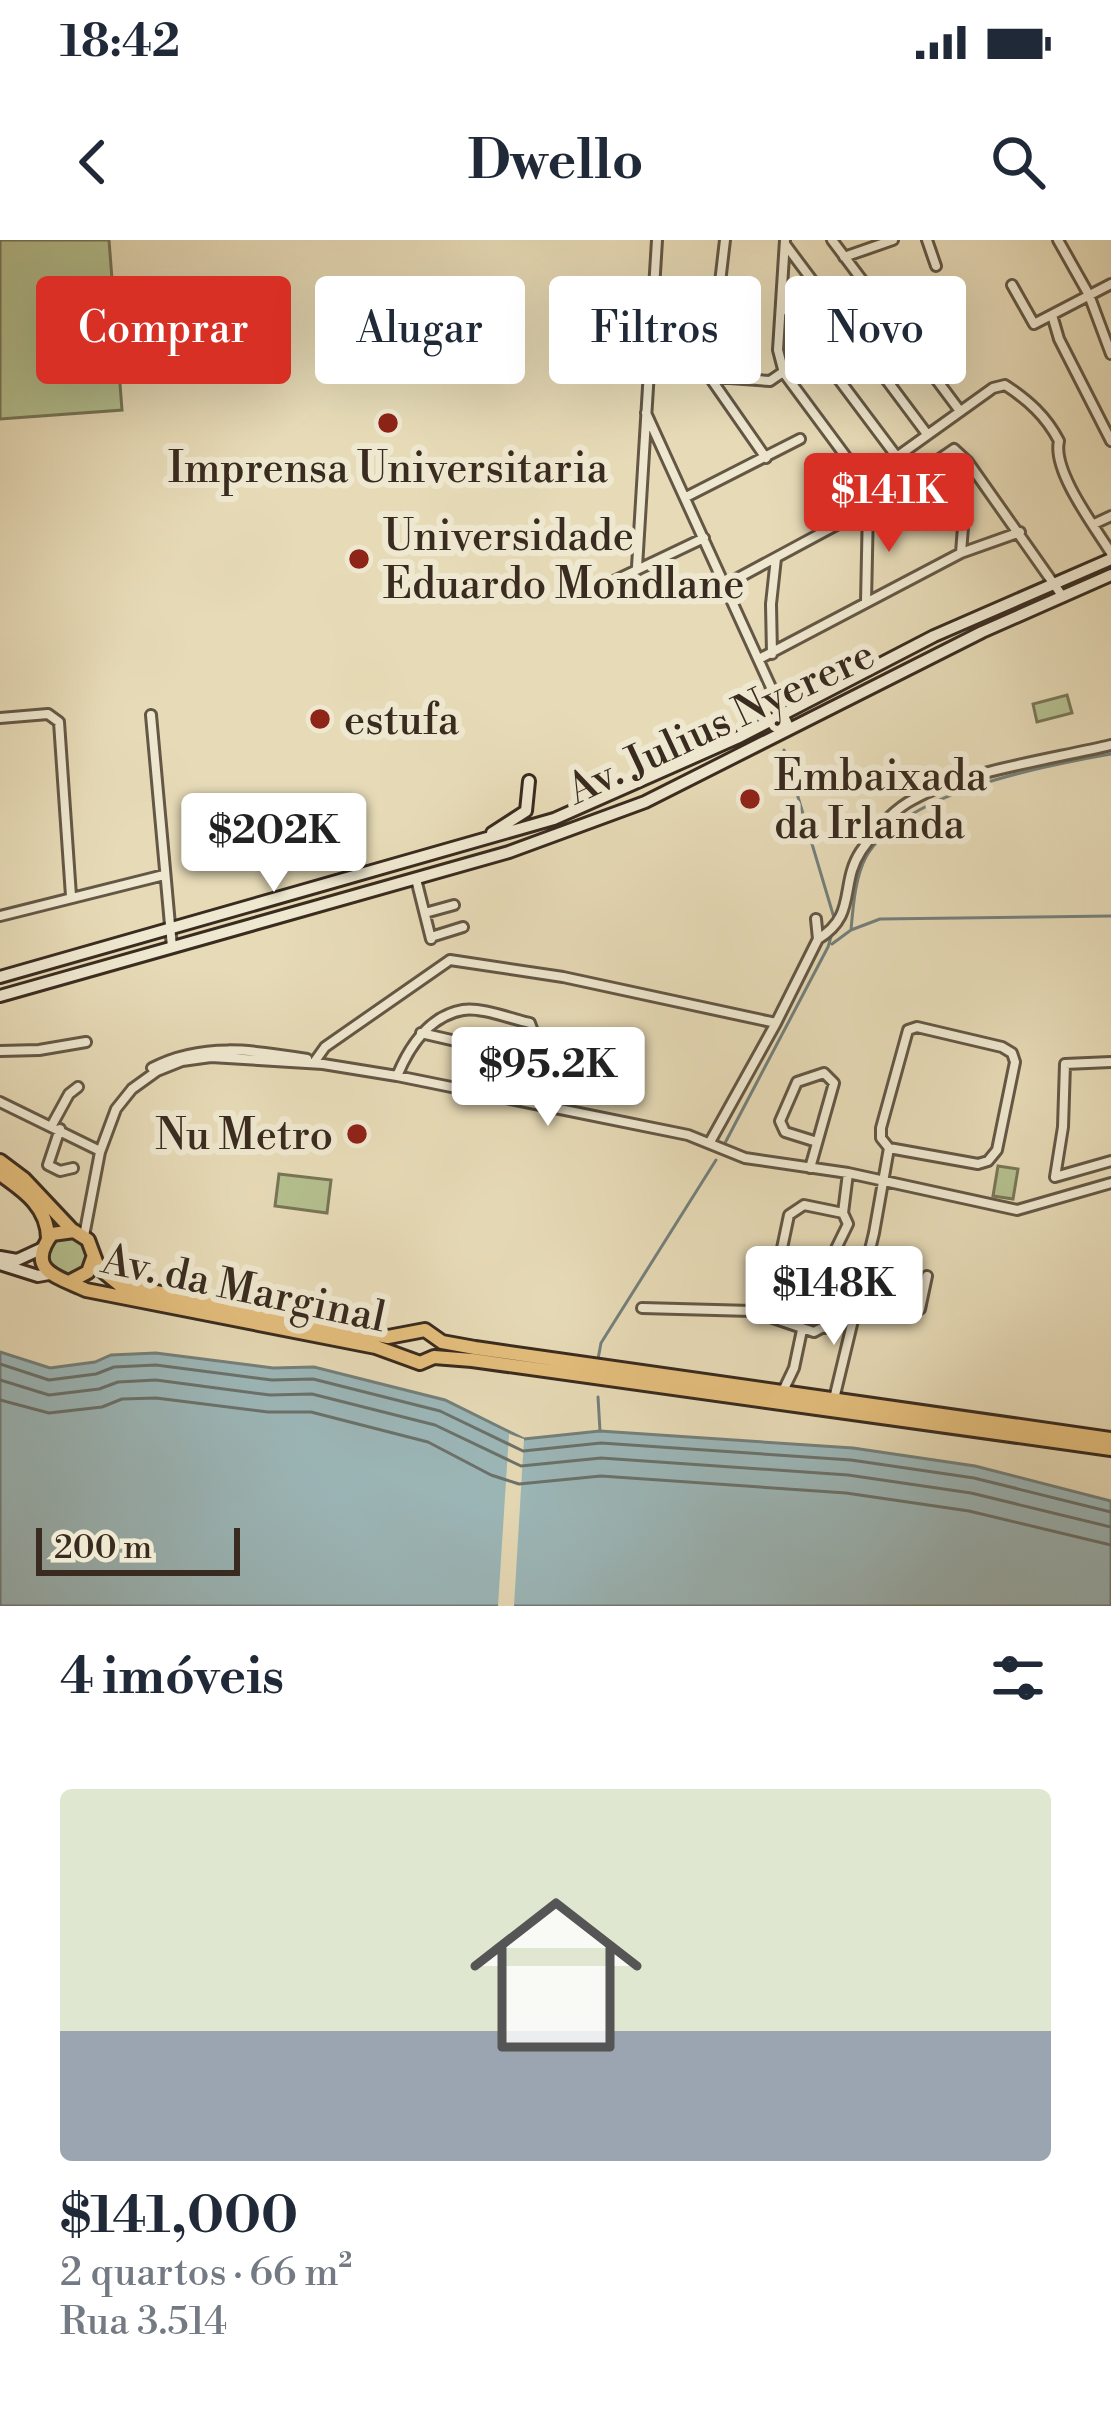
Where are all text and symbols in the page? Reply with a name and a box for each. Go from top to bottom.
text: 18:42 [60,14,180,71]
text: Dwello [467,128,644,196]
icon: back [60,129,126,195]
icon: search [985,129,1051,195]
chip: Comprar [36,276,291,384]
chip: Alugar [315,276,525,384]
chip: Filtros [549,276,761,384]
chip: Novo [785,276,966,384]
marker: Imprensa Universitaria [375,410,401,436]
place label: Imprensa Universitaria [168,443,609,496]
pin: $141K [805,453,973,555]
text: $141K [831,467,947,516]
place label: Universidade Eduardo Mondlane [383,511,745,612]
marker: Universidade Eduardo Mondlane [346,546,372,572]
street label: Av. Julius Nyerere [558,629,884,819]
place label: estufa [344,695,460,748]
marker: estufa [307,706,333,732]
place label: Embaixada da Irlanda [774,751,988,852]
marker: Embaixada da Irlanda [737,786,763,812]
pin: $202K [190,793,358,895]
text: $202K [208,807,340,856]
pin: $95.2K [450,1027,646,1129]
text: $95.2K [479,1041,617,1090]
place label: Nu Metro [155,1110,333,1163]
marker: Nu Metro [344,1121,370,1147]
street label: Av. da Marginal [96,1233,390,1346]
pin: $148K [750,1246,918,1348]
text: $148K [773,1260,895,1309]
scale bar [36,1522,240,1575]
text: 200 m [54,1528,152,1569]
icon: filters [985,1645,1051,1711]
text: 4 imóveis [60,1646,284,1710]
icon: home [448,1867,664,2083]
text: $141,000 [60,2185,298,2249]
text: 2 quartos · 66 m² [60,2249,352,2298]
text: Rua 3.514 [60,2298,227,2347]

